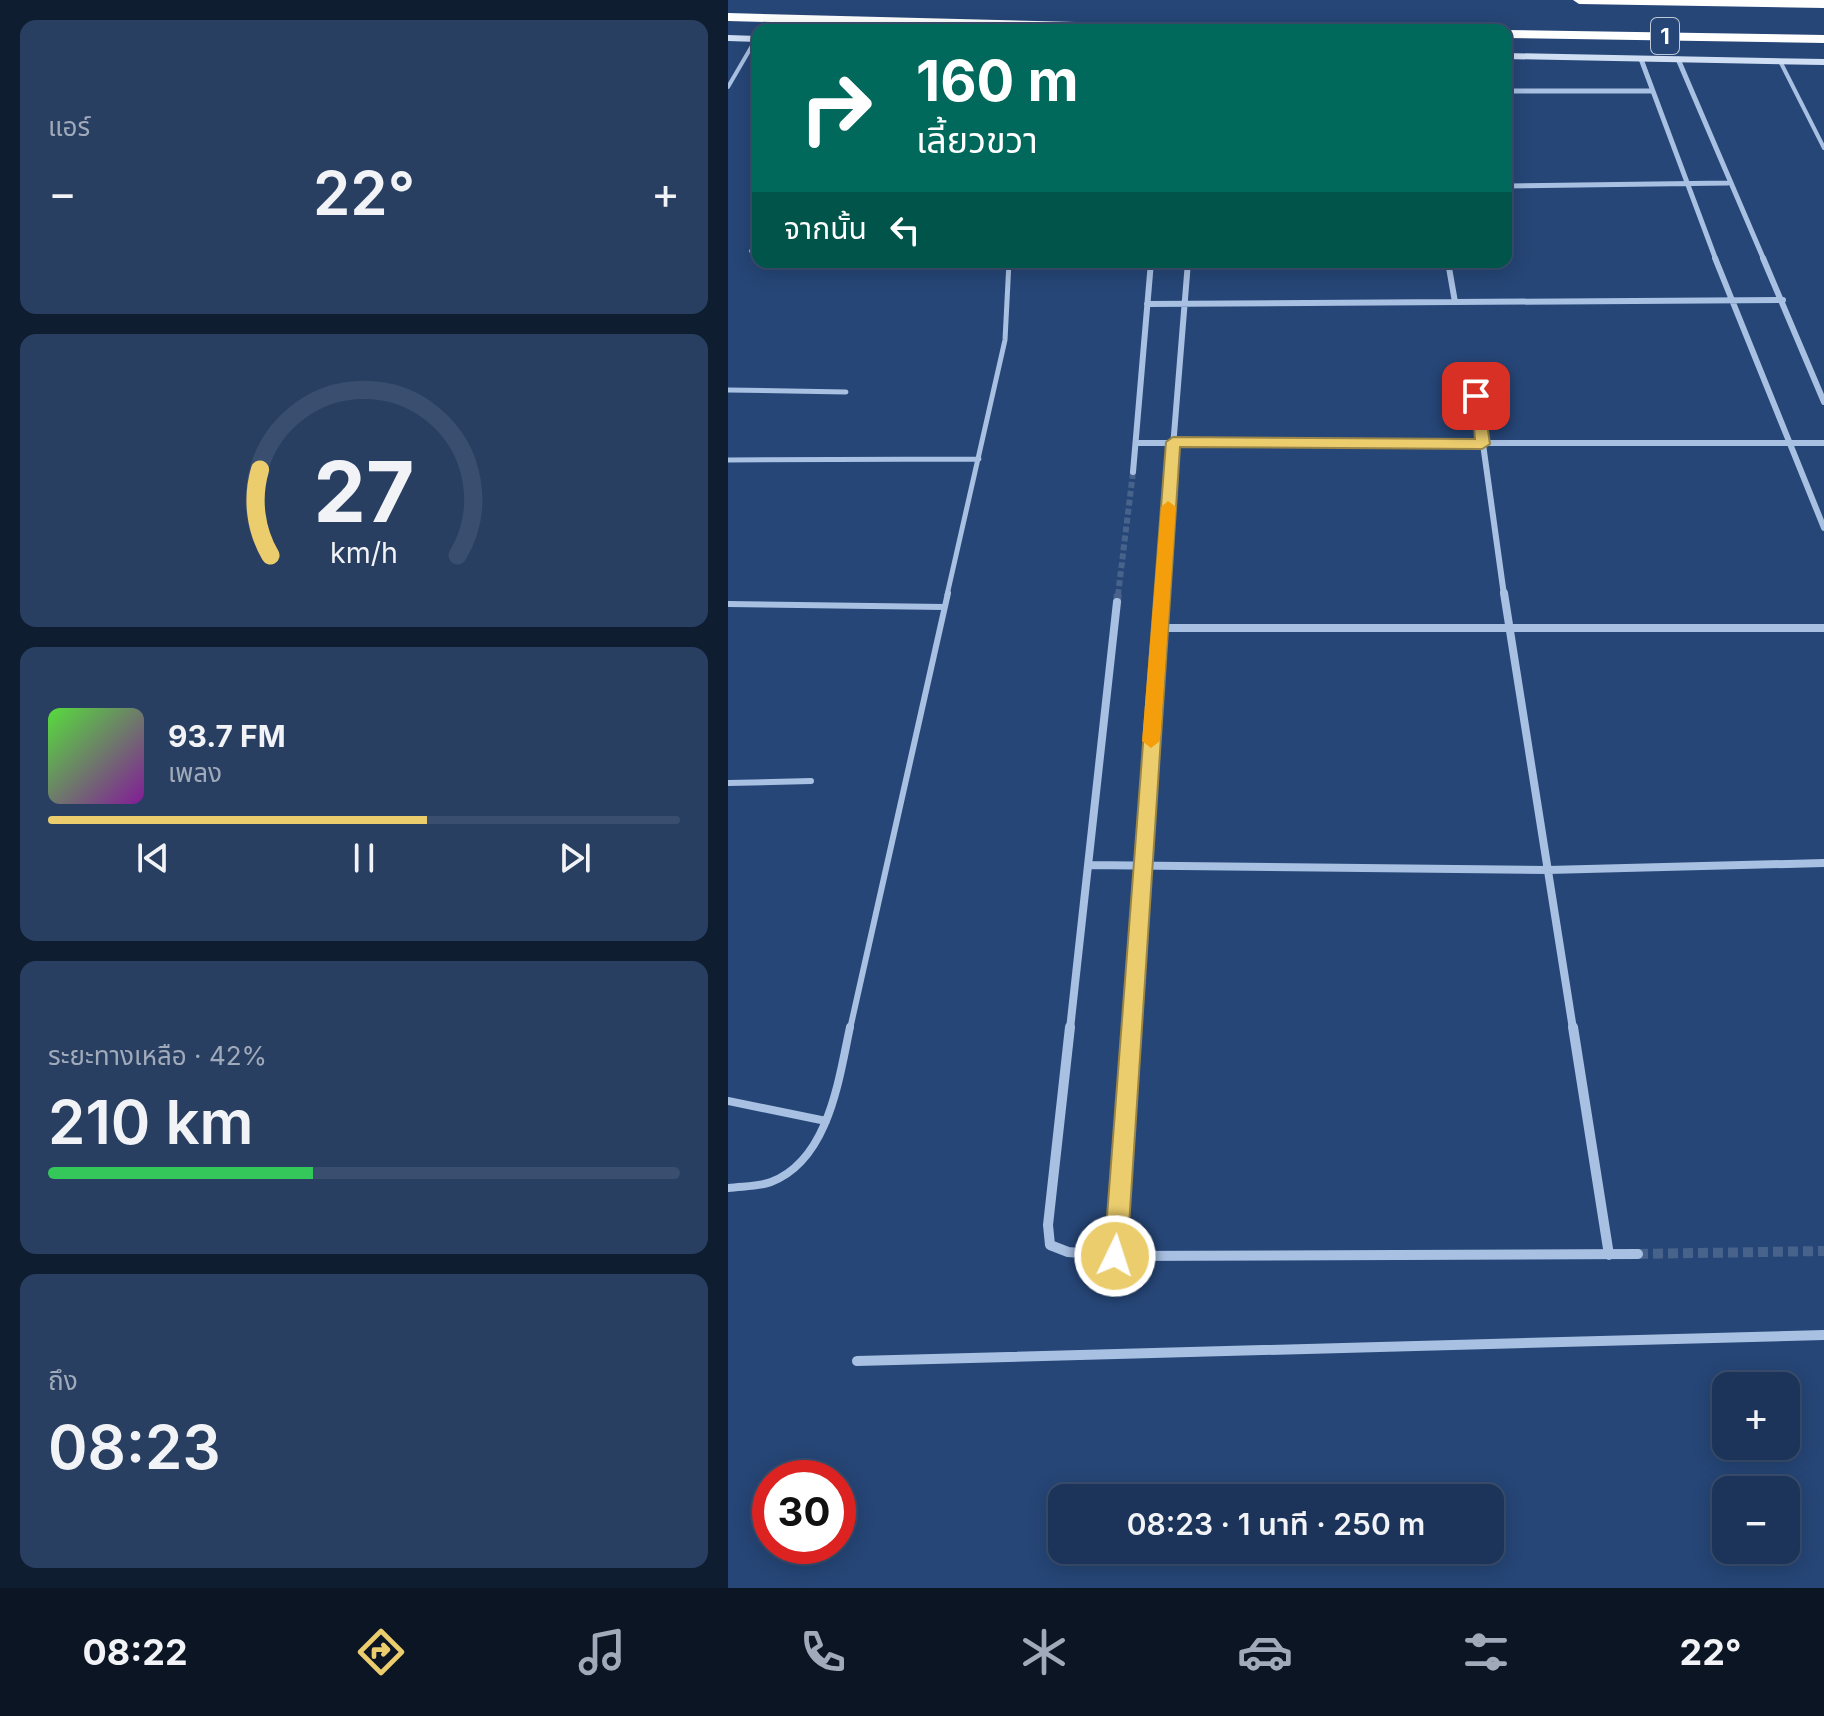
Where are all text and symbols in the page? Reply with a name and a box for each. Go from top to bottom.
road number: 1 [1651,18,1679,54]
text: 160 m [916,47,1079,115]
icon: right [784,56,888,160]
text: แอร์ [48,111,90,142]
text: เลี้ยวขวา [916,118,1038,162]
text: 22° [313,157,415,229]
text: − [48,166,77,220]
text: + [651,166,680,220]
icon: left [883,208,927,252]
text: จากนั้น [784,210,867,246]
pin [1442,362,1510,430]
icon: arrive [1454,374,1498,418]
text: 27 [314,441,414,542]
text: km/h [330,536,398,571]
text: 93.7 FM [168,718,286,754]
text: เพลง [168,757,222,788]
icon: previous [131,836,175,880]
icon: pause [342,836,386,880]
icon: next [553,836,597,880]
text: ระยะทางเหลือ · 42% [48,1040,267,1071]
text: 210 km [48,1086,254,1158]
position arrow [1073,1214,1157,1298]
text: ถึง [48,1365,78,1396]
map controls [1712,1372,1800,1564]
button: + [1712,1372,1800,1460]
text: 08:23 [48,1411,221,1483]
speed limit sign: 30 [752,1460,856,1564]
button: − [1712,1476,1800,1564]
text: 08:23 · 1 นาที · 250 m [1127,1506,1425,1542]
icon: directions [353,1624,409,1680]
icon: music [574,1624,630,1680]
icon: phone [795,1624,851,1680]
icon: climate [1016,1624,1072,1680]
icon: car [1237,1624,1293,1680]
icon: filters [1458,1624,1514,1680]
text: 08:22 [83,1630,188,1674]
text: 22° [1680,1630,1741,1674]

